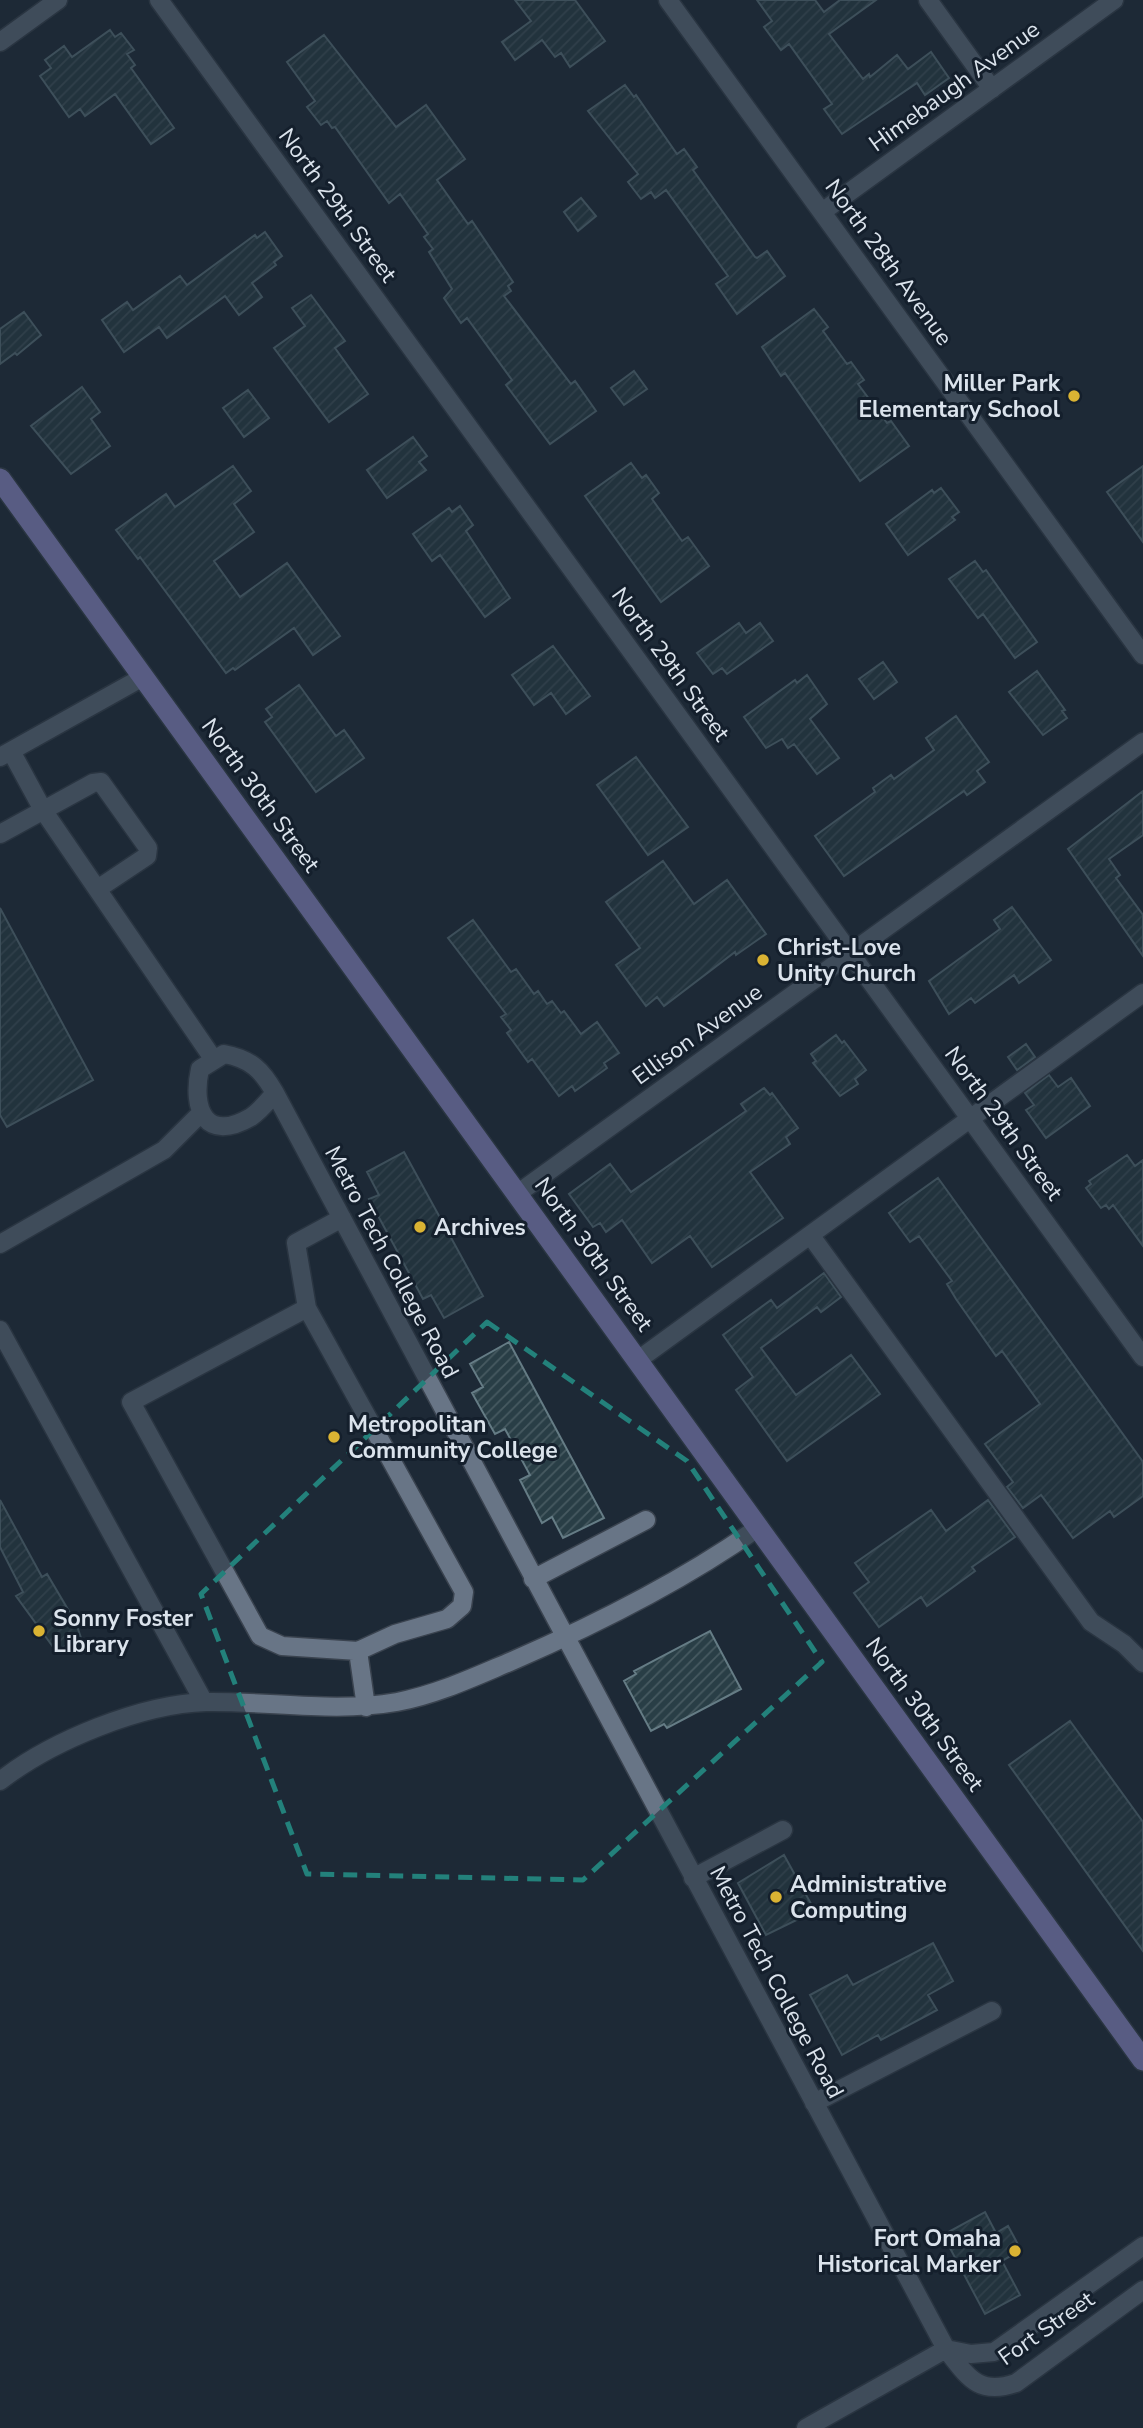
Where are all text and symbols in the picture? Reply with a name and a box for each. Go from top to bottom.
street label: Himebaugh Avenue [863,14,1046,159]
street label: North 29th Street [271,122,404,289]
street label: North 28th Avenue [818,173,959,352]
place label: Miller Park Elementary School [858,368,1061,425]
marker: Miller Park Elementary School [1066,388,1082,404]
street label: North 29th Street [604,581,737,748]
street label: North 30th Street [194,712,327,879]
place label: Christ-Love Unity Church [777,932,916,989]
marker: Christ-Love Unity Church [755,952,771,968]
street label: Ellison Avenue [626,977,768,1092]
street label: North 29th Street [937,1040,1070,1207]
street label: Metro Tech College Road [317,1141,466,1384]
street label: North 30th Street [527,1171,660,1338]
place label: Archives [434,1212,526,1243]
marker: Archives [412,1219,428,1235]
place label: Metropolitan Community College [348,1409,558,1466]
marker: Metropolitan Community College [326,1429,342,1445]
place label: Sonny Foster Library [53,1603,193,1660]
marker: Sonny Foster Library [31,1623,47,1639]
street label: North 30th Street [858,1631,991,1798]
street label: Metro Tech College Road [702,1861,851,2104]
place label: Administrative Computing [790,1869,947,1926]
marker: Administrative Computing [768,1889,784,1905]
place label: Fort Omaha Historical Marker [817,2223,1001,2280]
marker: Fort Omaha Historical Marker [1007,2243,1023,2259]
street label: Fort Street [992,2283,1101,2373]

